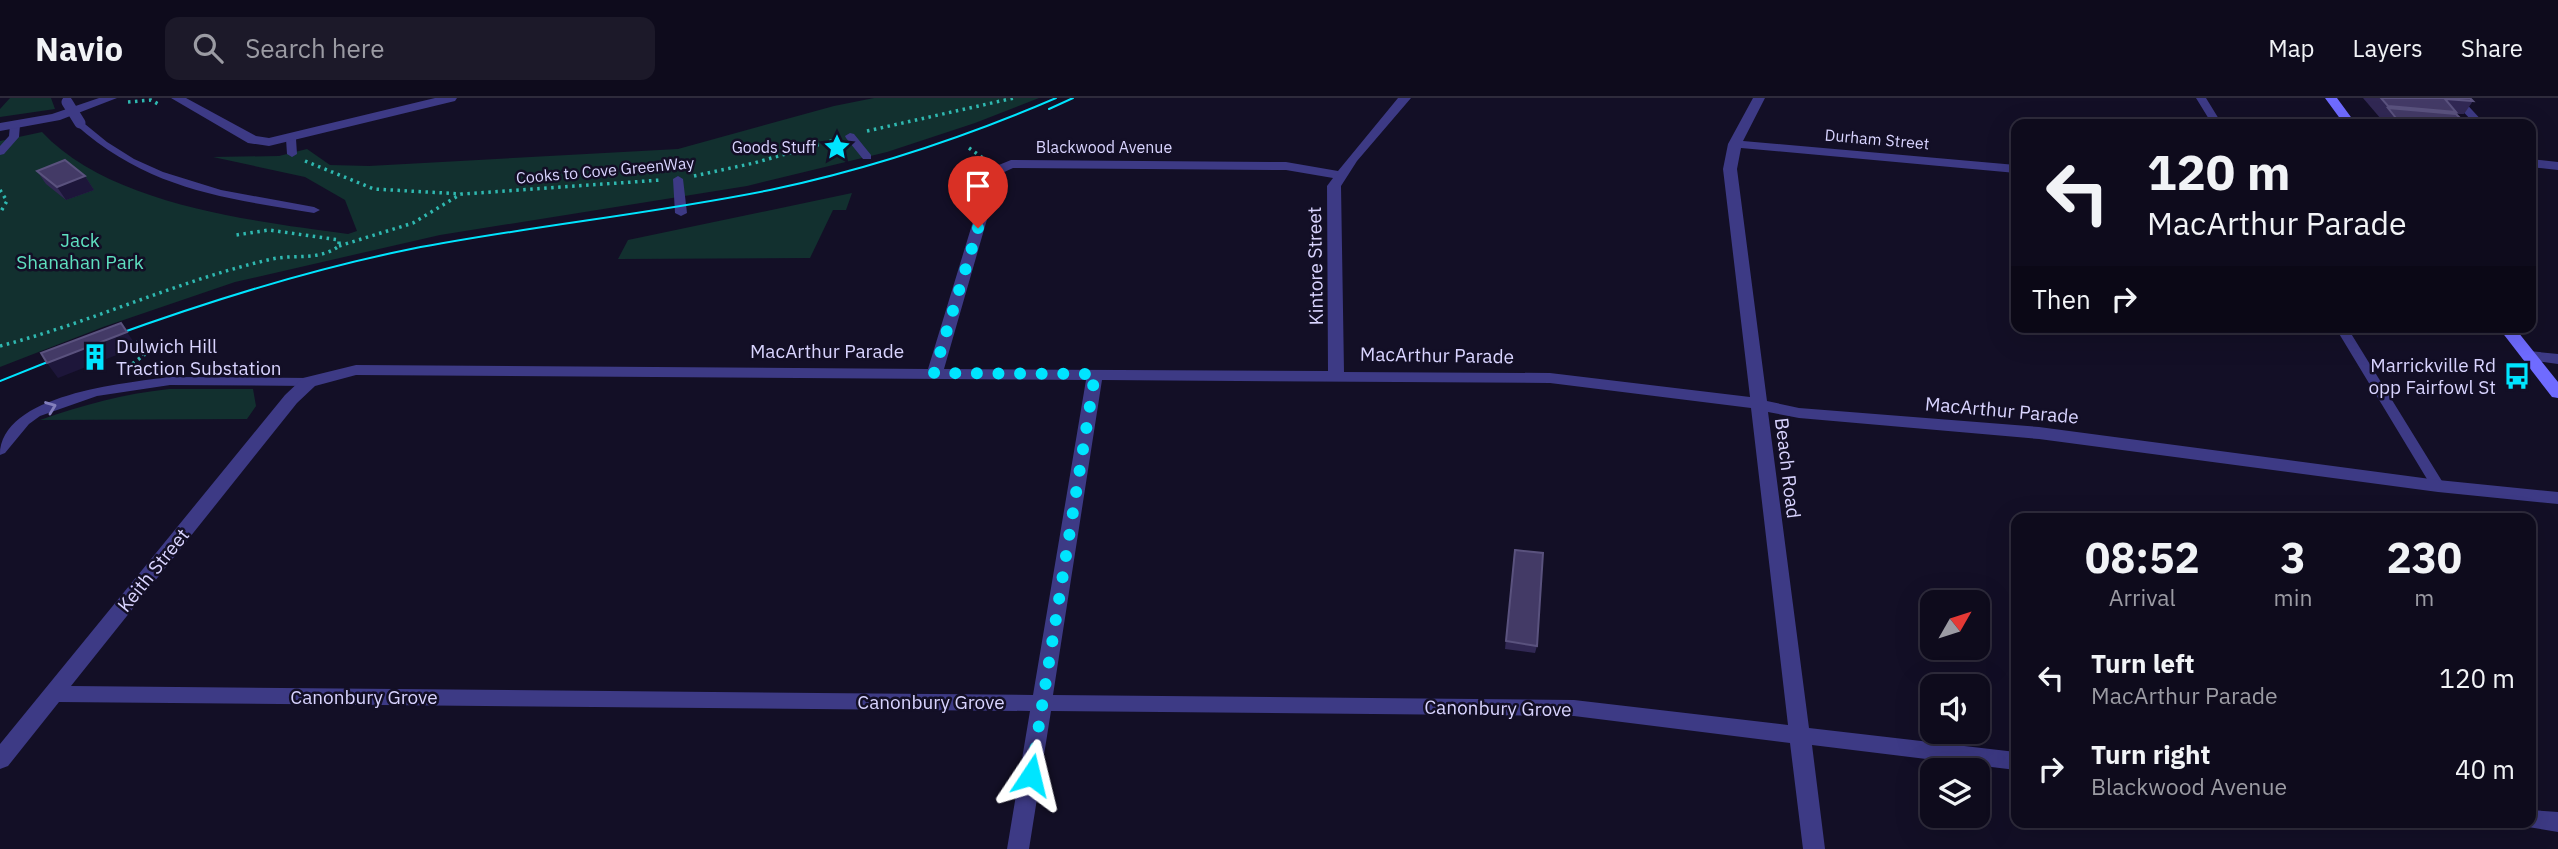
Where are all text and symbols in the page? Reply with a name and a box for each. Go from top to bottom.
search box [165,17,655,80]
text: Navio [35,27,123,70]
icon: search [189,29,227,67]
text: Search here [245,31,385,65]
text: Map [2268,32,2315,64]
text: Layers [2353,32,2423,64]
text: Share [2461,32,2523,64]
street label: Durham Street [1824,124,1930,154]
place icon: Goods Stuff [822,132,852,162]
place label: Goods Stuff [732,137,816,157]
street label: Blackwood Avenue [1036,137,1172,157]
text: 120 m [2147,140,2291,203]
icon: left [2032,147,2123,238]
street label: Cooks to Cove GreenWay [515,152,695,188]
pin [948,156,1008,228]
icon: arrive [959,167,997,205]
text: MacArthur Parade [2147,202,2407,244]
street label: Kintore Street [1302,206,1328,326]
park label: Jack Shanahan Park [16,228,144,274]
icon: right [2105,280,2143,318]
text: Then [2032,282,2091,316]
place label: Dulwich Hill Traction Substation [116,334,282,380]
street label: MacArthur Parade [750,339,904,363]
building icon: Dulwich Hill Traction Substation [80,342,110,372]
street label: MacArthur Parade [1360,342,1514,368]
place label: Marrickville Rd opp Fairfowl St [2368,353,2496,399]
bus stop icon: Marrickville Rd opp Fairfowl St [2502,361,2532,391]
street label: MacArthur Parade [1924,391,2080,429]
one-way arrow [45,402,57,416]
street label: Beach Road [1770,416,1806,520]
street label: Keith Street [112,523,194,617]
text: 08:52 [2085,530,2200,585]
text: 3 [2280,530,2306,585]
text: 230 [2386,530,2462,585]
text: Arrival [2109,582,2176,612]
text: min [2274,582,2312,612]
text: m [2414,582,2434,612]
north arrow [1920,590,1990,660]
map controls [1920,590,1990,828]
text: Turn left [2091,646,2194,680]
icon: left [2032,659,2070,697]
text: 120 m [2439,661,2515,695]
button: sound [1920,674,1990,744]
text: MacArthur Parade [2091,680,2278,710]
street label: Canonbury Grove [290,685,438,709]
street label: Canonbury Grove [857,690,1005,714]
street label: Canonbury Grove [1424,695,1572,721]
text: Turn right [2091,737,2210,771]
position arrow [994,738,1068,812]
icon: right [2032,750,2070,788]
text: 40 m [2455,752,2515,786]
button: layers [1920,758,1990,828]
text: Blackwood Avenue [2091,771,2287,801]

